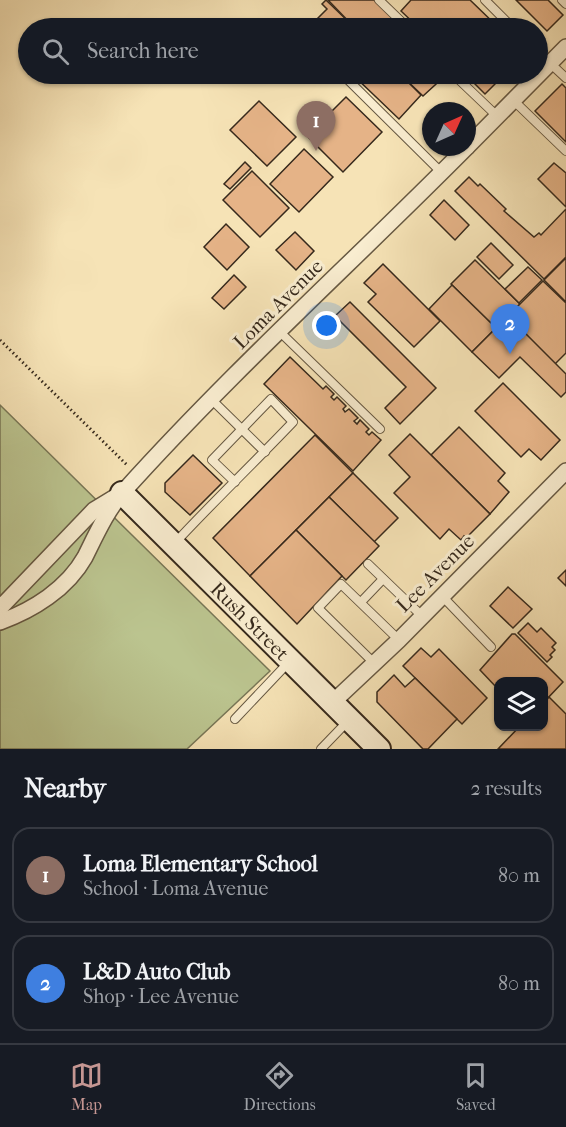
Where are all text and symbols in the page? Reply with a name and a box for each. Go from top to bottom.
search box [18,18,548,84]
icon: search [39,35,72,68]
text: Search here [87,38,199,64]
pin: 1 [296,102,336,151]
north arrow [422,102,476,156]
street label: Loma Avenue [229,255,328,354]
pin: 2 [490,304,530,354]
your location [312,311,341,340]
street label: Lee Avenue [392,530,479,617]
street label: Rush Street [206,577,294,665]
map controls [494,677,548,731]
button: layers [494,677,548,731]
text: Nearby [24,773,106,804]
text: 2 results [471,777,542,800]
text: Loma Elementary School [83,851,318,877]
text: 1 [42,864,49,887]
text: 80 m [498,864,540,887]
text: School · Loma Avenue [83,877,268,900]
text: L&D Auto Club [83,959,231,985]
text: 2 [40,972,51,995]
text: 80 m [498,972,540,995]
text: Shop · Lee Avenue [83,985,239,1008]
tab: Map [70,1059,103,1114]
tab: Directions [244,1059,316,1114]
tab: Saved [456,1059,496,1114]

